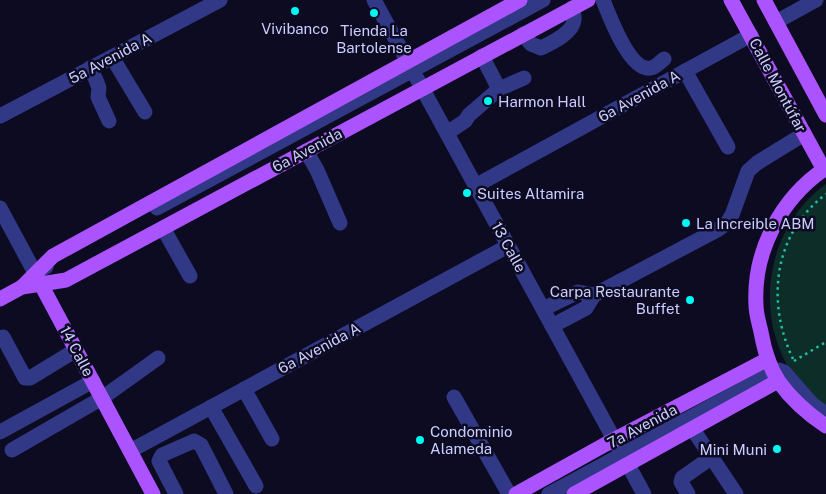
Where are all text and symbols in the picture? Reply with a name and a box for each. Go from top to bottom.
marker: Vivibanco [289,5,301,17]
marker: Tienda La Bartolense [368,7,380,19]
place label: Vivibanco [261,20,329,37]
place label: Tienda La Bartolense [336,22,412,56]
street label: 5a Avenida A [66,29,155,87]
street label: Calle Montúfar [746,35,810,135]
street label: 6a Avenida A [595,66,683,125]
place label: Harmon Hall [498,93,586,110]
marker: Harmon Hall [482,95,494,107]
street label: 6a Avenida [269,125,345,175]
place label: Suites Altamira [477,185,584,202]
marker: Suites Altamira [461,187,473,199]
place label: La Increible ABM [696,215,815,232]
marker: La Increible ABM [680,217,692,229]
street label: 13 Calle [488,219,530,275]
place label: Carpa Restaurante Buffet [550,283,680,317]
marker: Carpa Restaurante Buffet [684,294,696,306]
street label: 6a Avenida A [275,319,363,377]
street label: 14 Calle [57,323,97,379]
street label: 7a Avenida [604,401,680,451]
place label: Condominio Alameda [430,423,513,457]
marker: Condominio Alameda [414,434,426,446]
place label: Mini Muni [699,441,767,458]
marker: Mini Muni [771,443,783,455]

